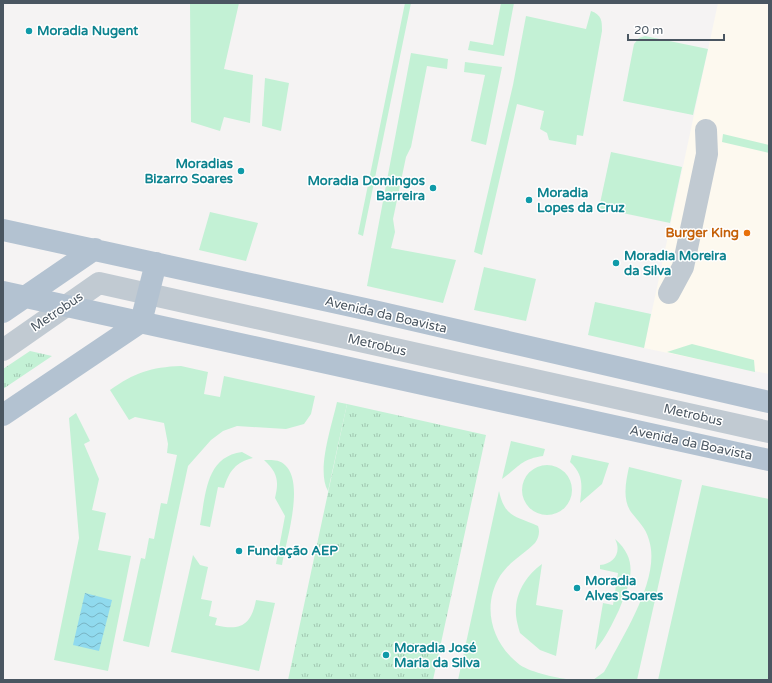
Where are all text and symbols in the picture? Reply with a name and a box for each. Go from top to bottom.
scale bar [628,16,724,42]
place label: Moradia Nugent [37,23,138,39]
text: 20 m [634,23,663,37]
marker: Moradia Nugent [24,26,34,36]
place label: Moradias Bizarro Soares [144,156,233,187]
marker: Moradias Bizarro Soares [236,166,246,176]
place label: Moradia Domingos Barreira [307,173,425,204]
marker: Moradia Domingos Barreira [428,183,438,193]
place label: Moradia Lopes da Cruz [537,185,625,216]
marker: Moradia Lopes da Cruz [524,195,534,205]
place label: Burger King [665,225,739,241]
marker: Burger King [742,228,752,238]
place label: Moradia Moreira da Silva [624,248,727,279]
marker: Moradia Moreira da Silva [611,258,621,268]
street label: Metrobus [28,289,86,335]
street label: Avenida da Boavista [323,293,449,337]
street label: Metrobus [346,330,408,360]
street label: Metrobus [662,400,724,430]
street label: Avenida da Boavista [628,422,754,464]
place label: Fundação AEP [247,543,338,559]
marker: Fundação AEP [234,546,244,556]
place label: Moradia Alves Soares [585,573,663,604]
marker: Moradia Alves Soares [572,583,582,593]
place label: Moradia José Maria da Silva [394,640,480,671]
marker: Moradia José Maria da Silva [381,650,391,660]

